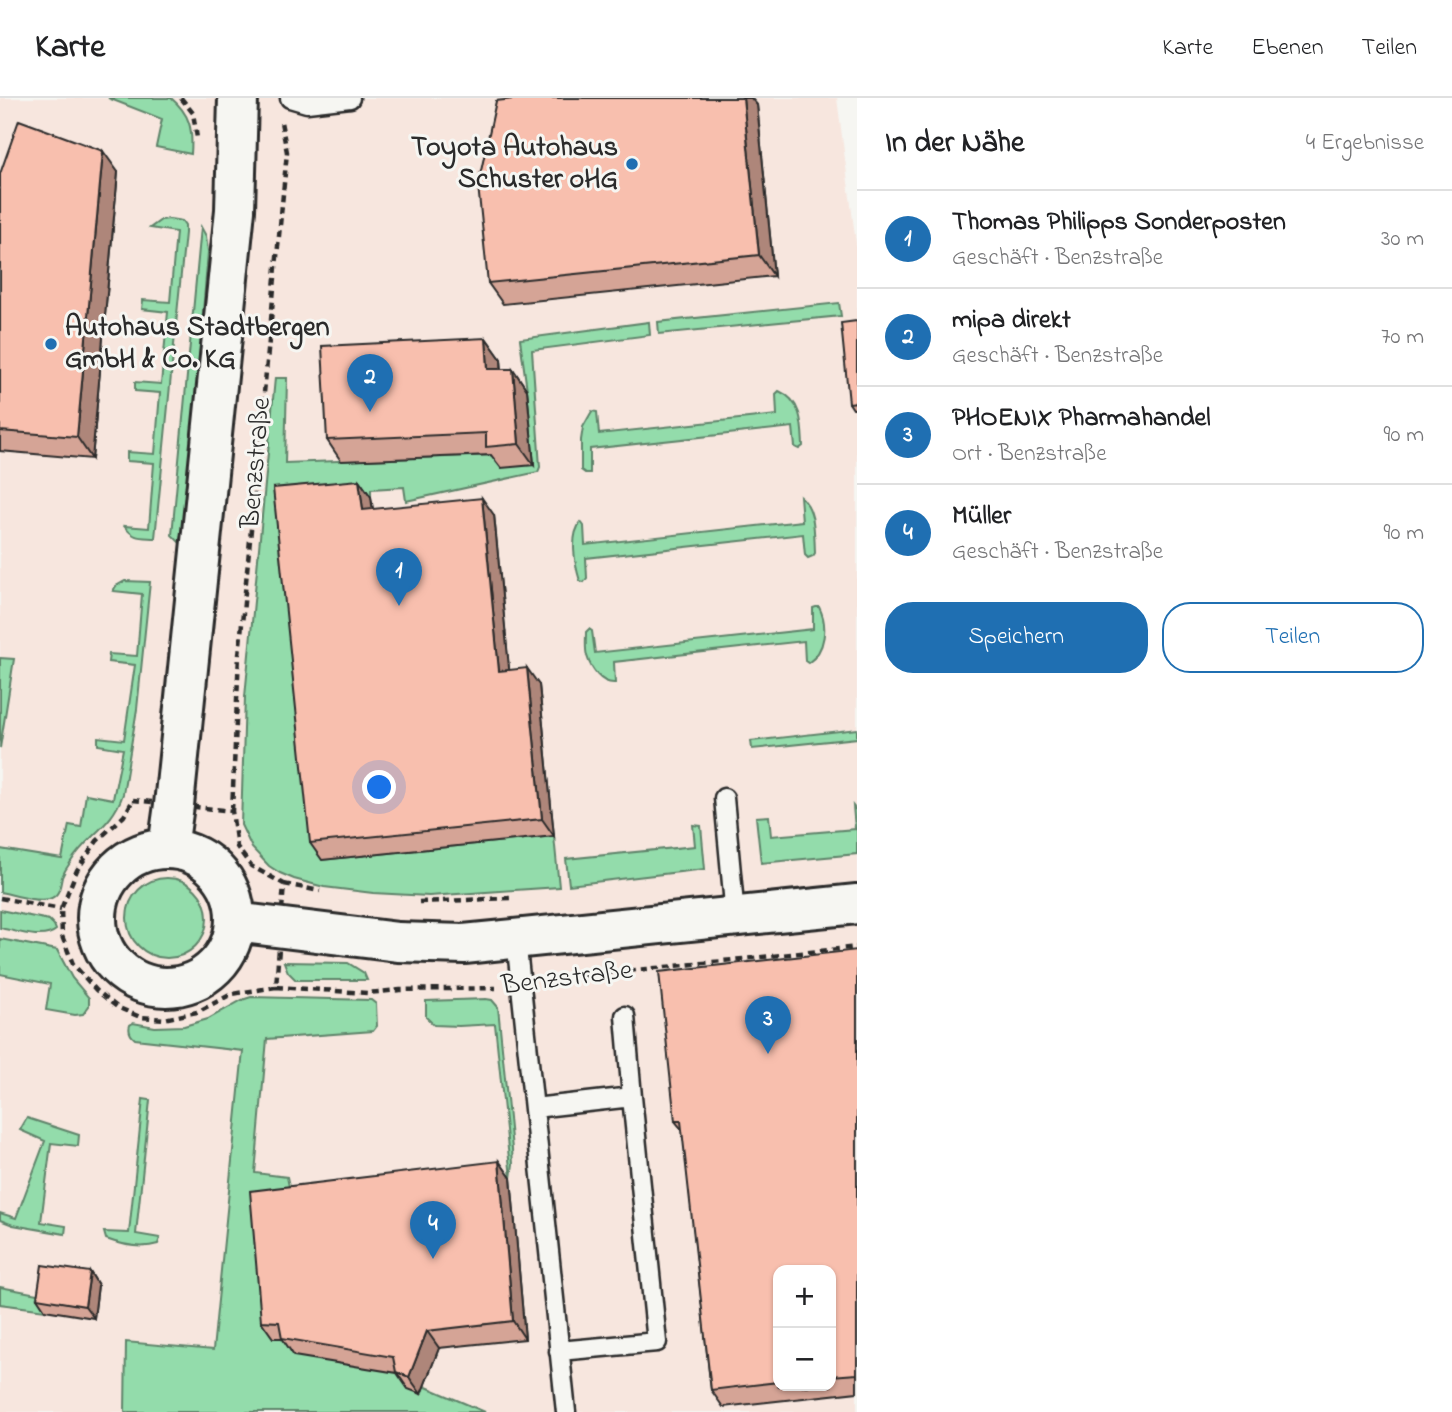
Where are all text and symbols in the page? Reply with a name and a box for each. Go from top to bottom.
text: Karte [35,24,105,72]
text: Karte [1162,31,1213,66]
text: Ebenen [1251,31,1324,66]
text: Teilen [1362,31,1417,66]
text: In der Nähe [885,122,1025,166]
text: 4 Ergebnisse [1306,127,1424,160]
place label: Toyota Autohaus Schuster oHG [411,128,618,201]
marker: Toyota Autohaus Schuster oHG [624,156,640,172]
text: Thomas Philipps Sonderposten [952,204,1286,242]
text: 1 [904,223,912,256]
text: 30 m [1381,223,1424,256]
text: Geschäft · Benzstraße [952,242,1163,275]
text: mipa direkt [952,302,1071,340]
place label: Autohaus Stadtbergen GmbH & Co. KG [65,308,330,381]
text: 2 [902,321,914,354]
text: 70 m [1381,321,1424,354]
marker: Autohaus Stadtbergen GmbH & Co. KG [43,336,59,352]
text: Geschäft · Benzstraße [952,340,1163,373]
pin: 2 [347,354,393,412]
street label: Benzstraße [231,395,283,531]
text: PHOENIX Pharmahandel [952,400,1211,438]
text: 3 [903,419,913,452]
text: 90 m [1384,419,1424,452]
text: Ort · Benzstraße [952,438,1106,471]
text: Müller [952,498,1011,536]
text: 4 [903,517,913,550]
text: 90 m [1384,517,1424,550]
text: Geschäft · Benzstraße [952,536,1163,569]
pin: 1 [376,548,422,606]
button: Speichern [885,602,1148,673]
button: Teilen [1162,602,1424,673]
your location [362,770,396,804]
street label: Benzstraße [498,951,635,1007]
pin: 3 [745,996,791,1054]
pin: 4 [410,1201,456,1259]
map controls [773,1265,836,1391]
button: + [773,1265,836,1328]
button: − [773,1328,836,1391]

